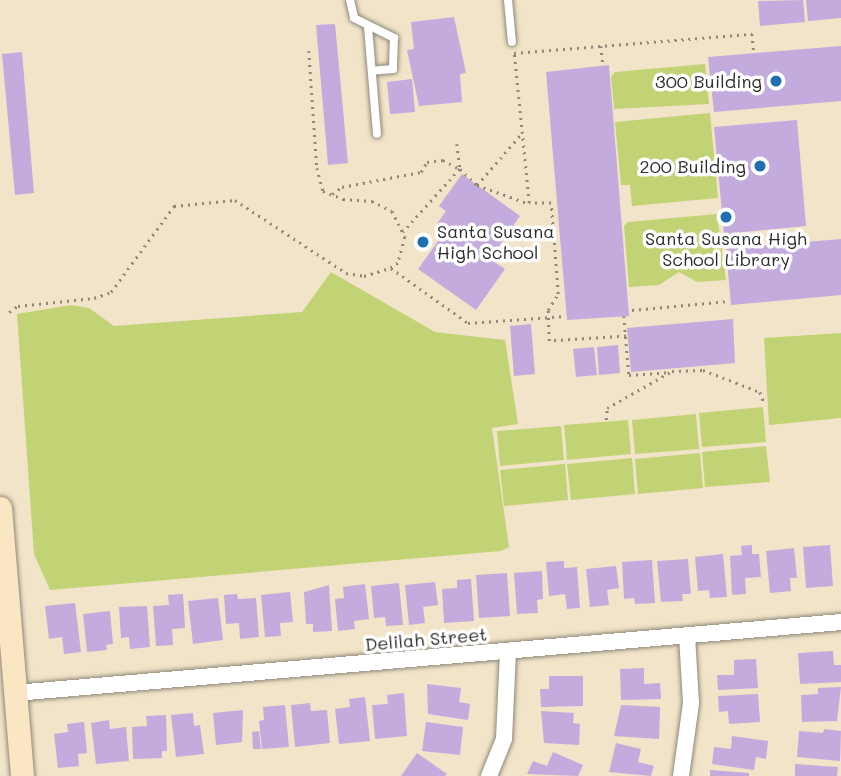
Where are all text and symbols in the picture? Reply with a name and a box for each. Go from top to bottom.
place label: 300 Building [655,70,762,92]
marker: 300 Building [768,73,784,89]
place label: 200 Building [640,155,746,177]
marker: 200 Building [752,158,768,174]
marker: Santa Susana High School Library [718,209,734,225]
place label: Santa Susana High School [437,221,554,264]
place label: Santa Susana High School Library [645,228,807,270]
marker: Santa Susana High School [415,234,431,250]
street label: Delilah Street [364,623,488,655]

